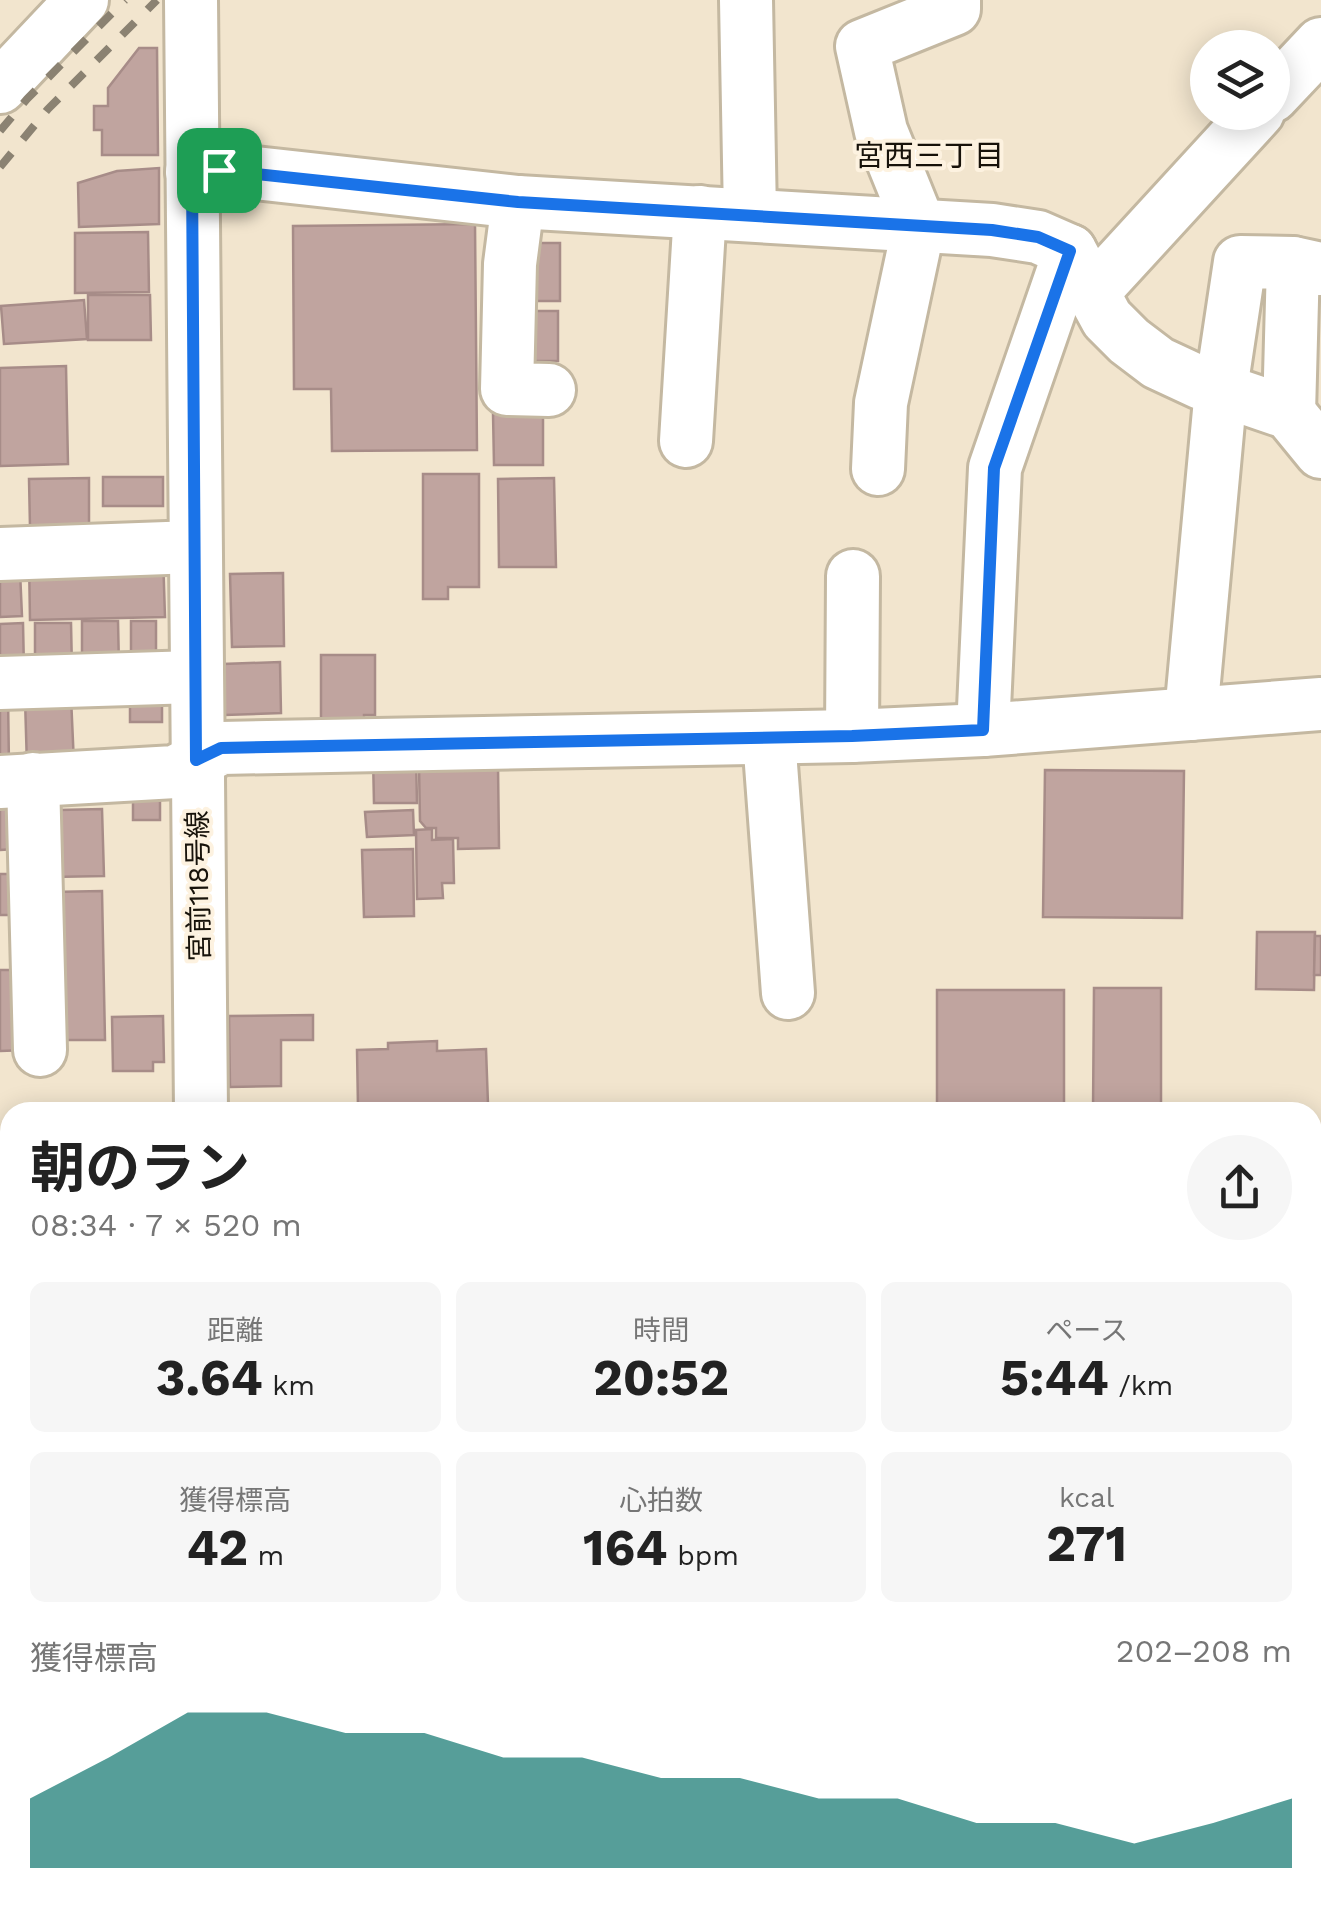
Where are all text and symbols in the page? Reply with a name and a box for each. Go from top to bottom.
map controls [1190,30,1290,130]
button: layers [1190,30,1290,130]
pin [177,128,262,213]
district label: 宮西三丁目 [854,138,1004,173]
icon: arrive [192,143,247,198]
street label: 宮前118号線 [181,810,216,962]
button: share [1187,1135,1292,1240]
text: 朝のラン [30,1136,250,1200]
text: 08:34 · 7 × 520 m [30,1206,302,1244]
text: 距離 [207,1314,263,1347]
text: 時間 [633,1314,689,1347]
text: ペース [1045,1314,1128,1347]
text: 3.64 [156,1348,263,1407]
text: 20:52 [593,1348,729,1407]
text: 5:44 [1000,1348,1109,1407]
text: km [263,1369,315,1402]
text: /km [1109,1369,1173,1402]
text: kcal [1059,1481,1114,1514]
text: 獲得標高 [179,1484,291,1517]
text: 心拍数 [619,1484,703,1517]
text: 271 [1046,1514,1127,1573]
text: 42 [186,1518,248,1577]
text: 164 [583,1518,668,1577]
text: m [248,1539,284,1572]
text: bpm [668,1539,739,1572]
text: 202–208 m [1116,1632,1292,1670]
text: 獲得標高 [30,1639,158,1677]

